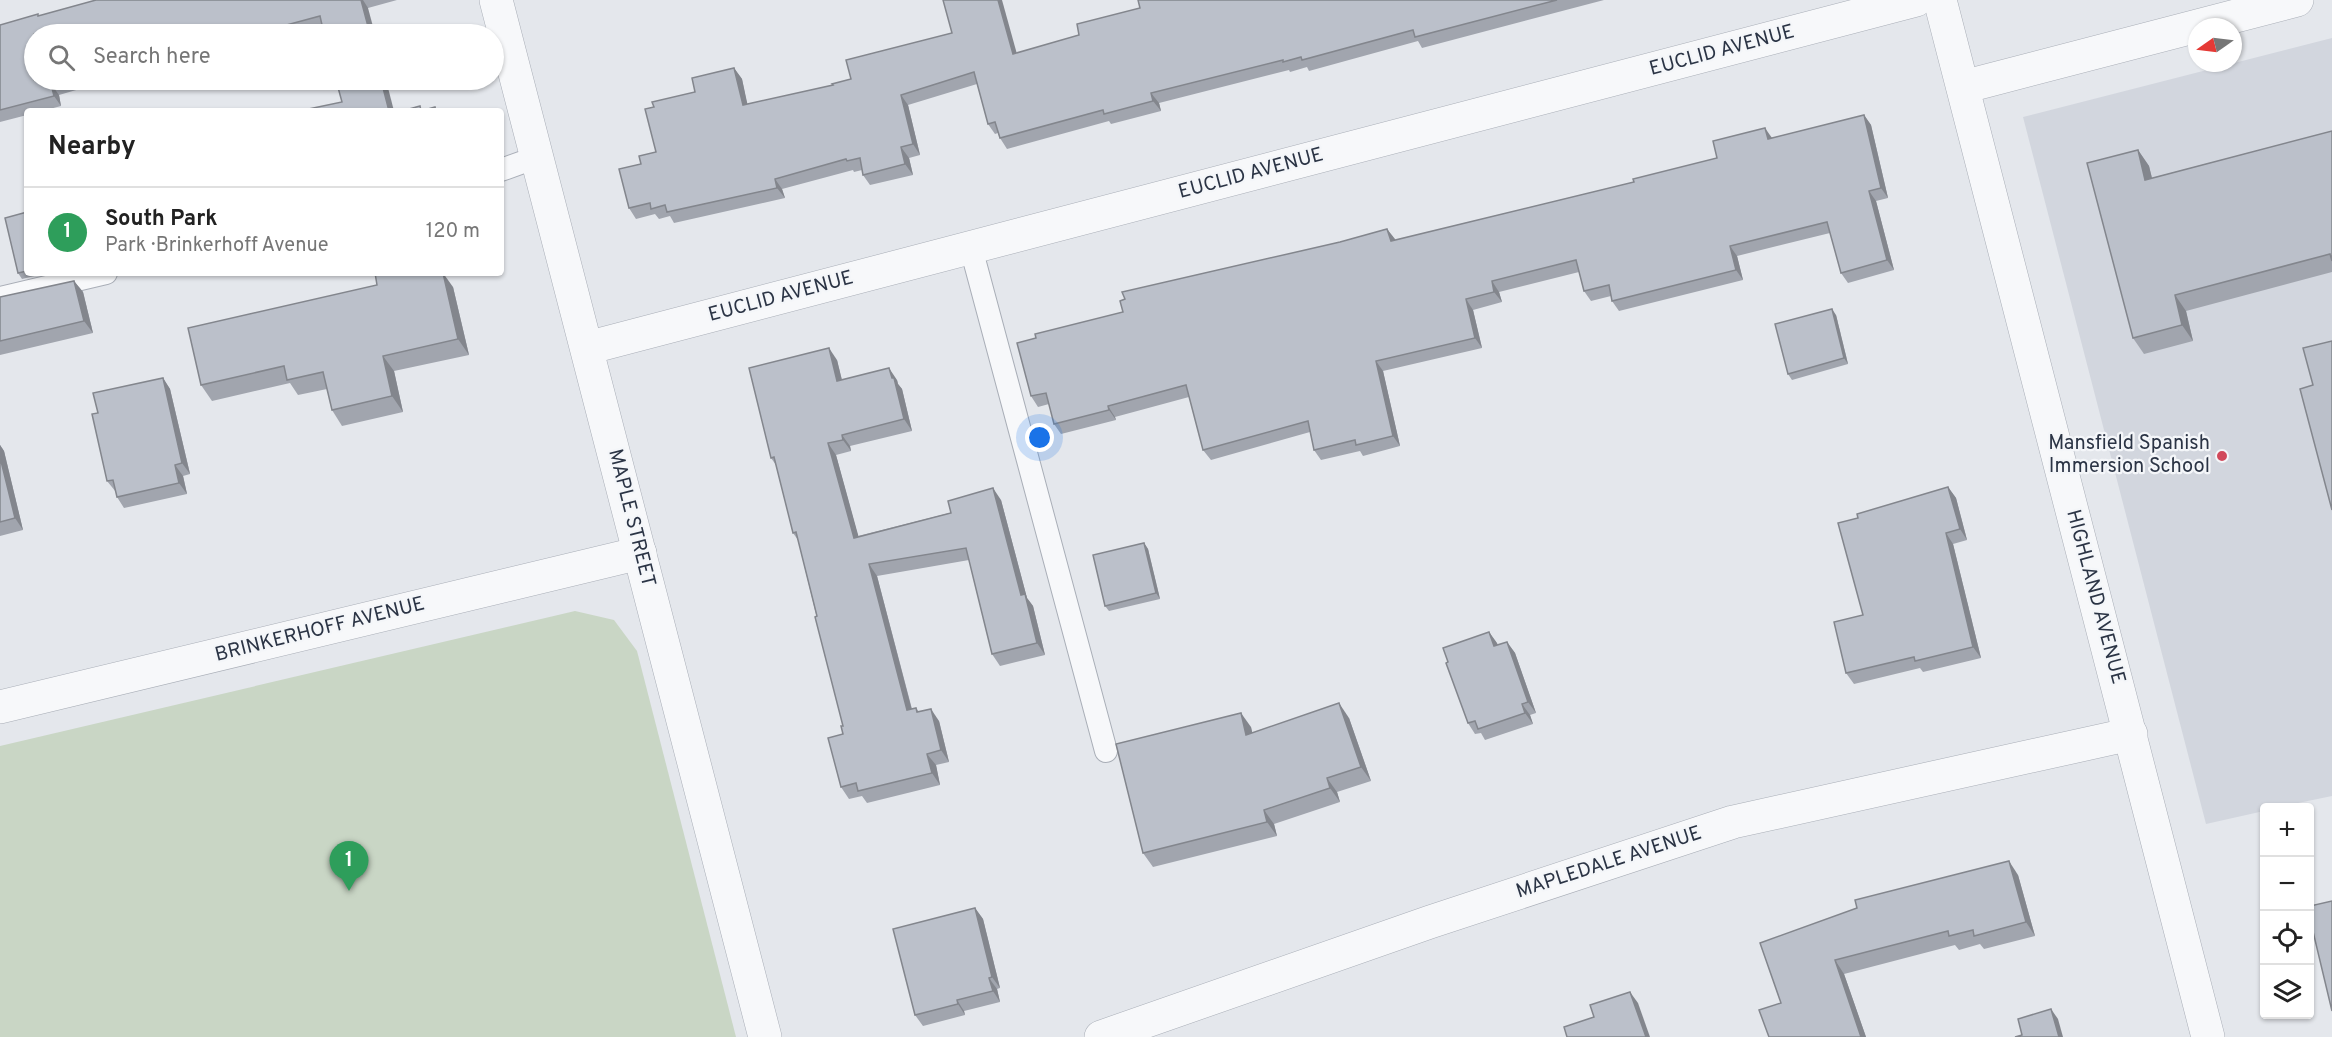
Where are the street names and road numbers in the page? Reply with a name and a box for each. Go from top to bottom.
street label: EUCLID AVENUE [1647,19,1797,83]
street label: EUCLID AVENUE [1176,142,1326,206]
street label: EUCLID AVENUE [706,265,856,329]
street label: MAPLE STREET [601,446,661,590]
street label: HIGHLAND AVENUE [2059,507,2131,687]
street label: BRINKERHOFF AVENUE [212,591,428,669]
street label: MAPLEDALE AVENUE [1513,821,1705,905]

